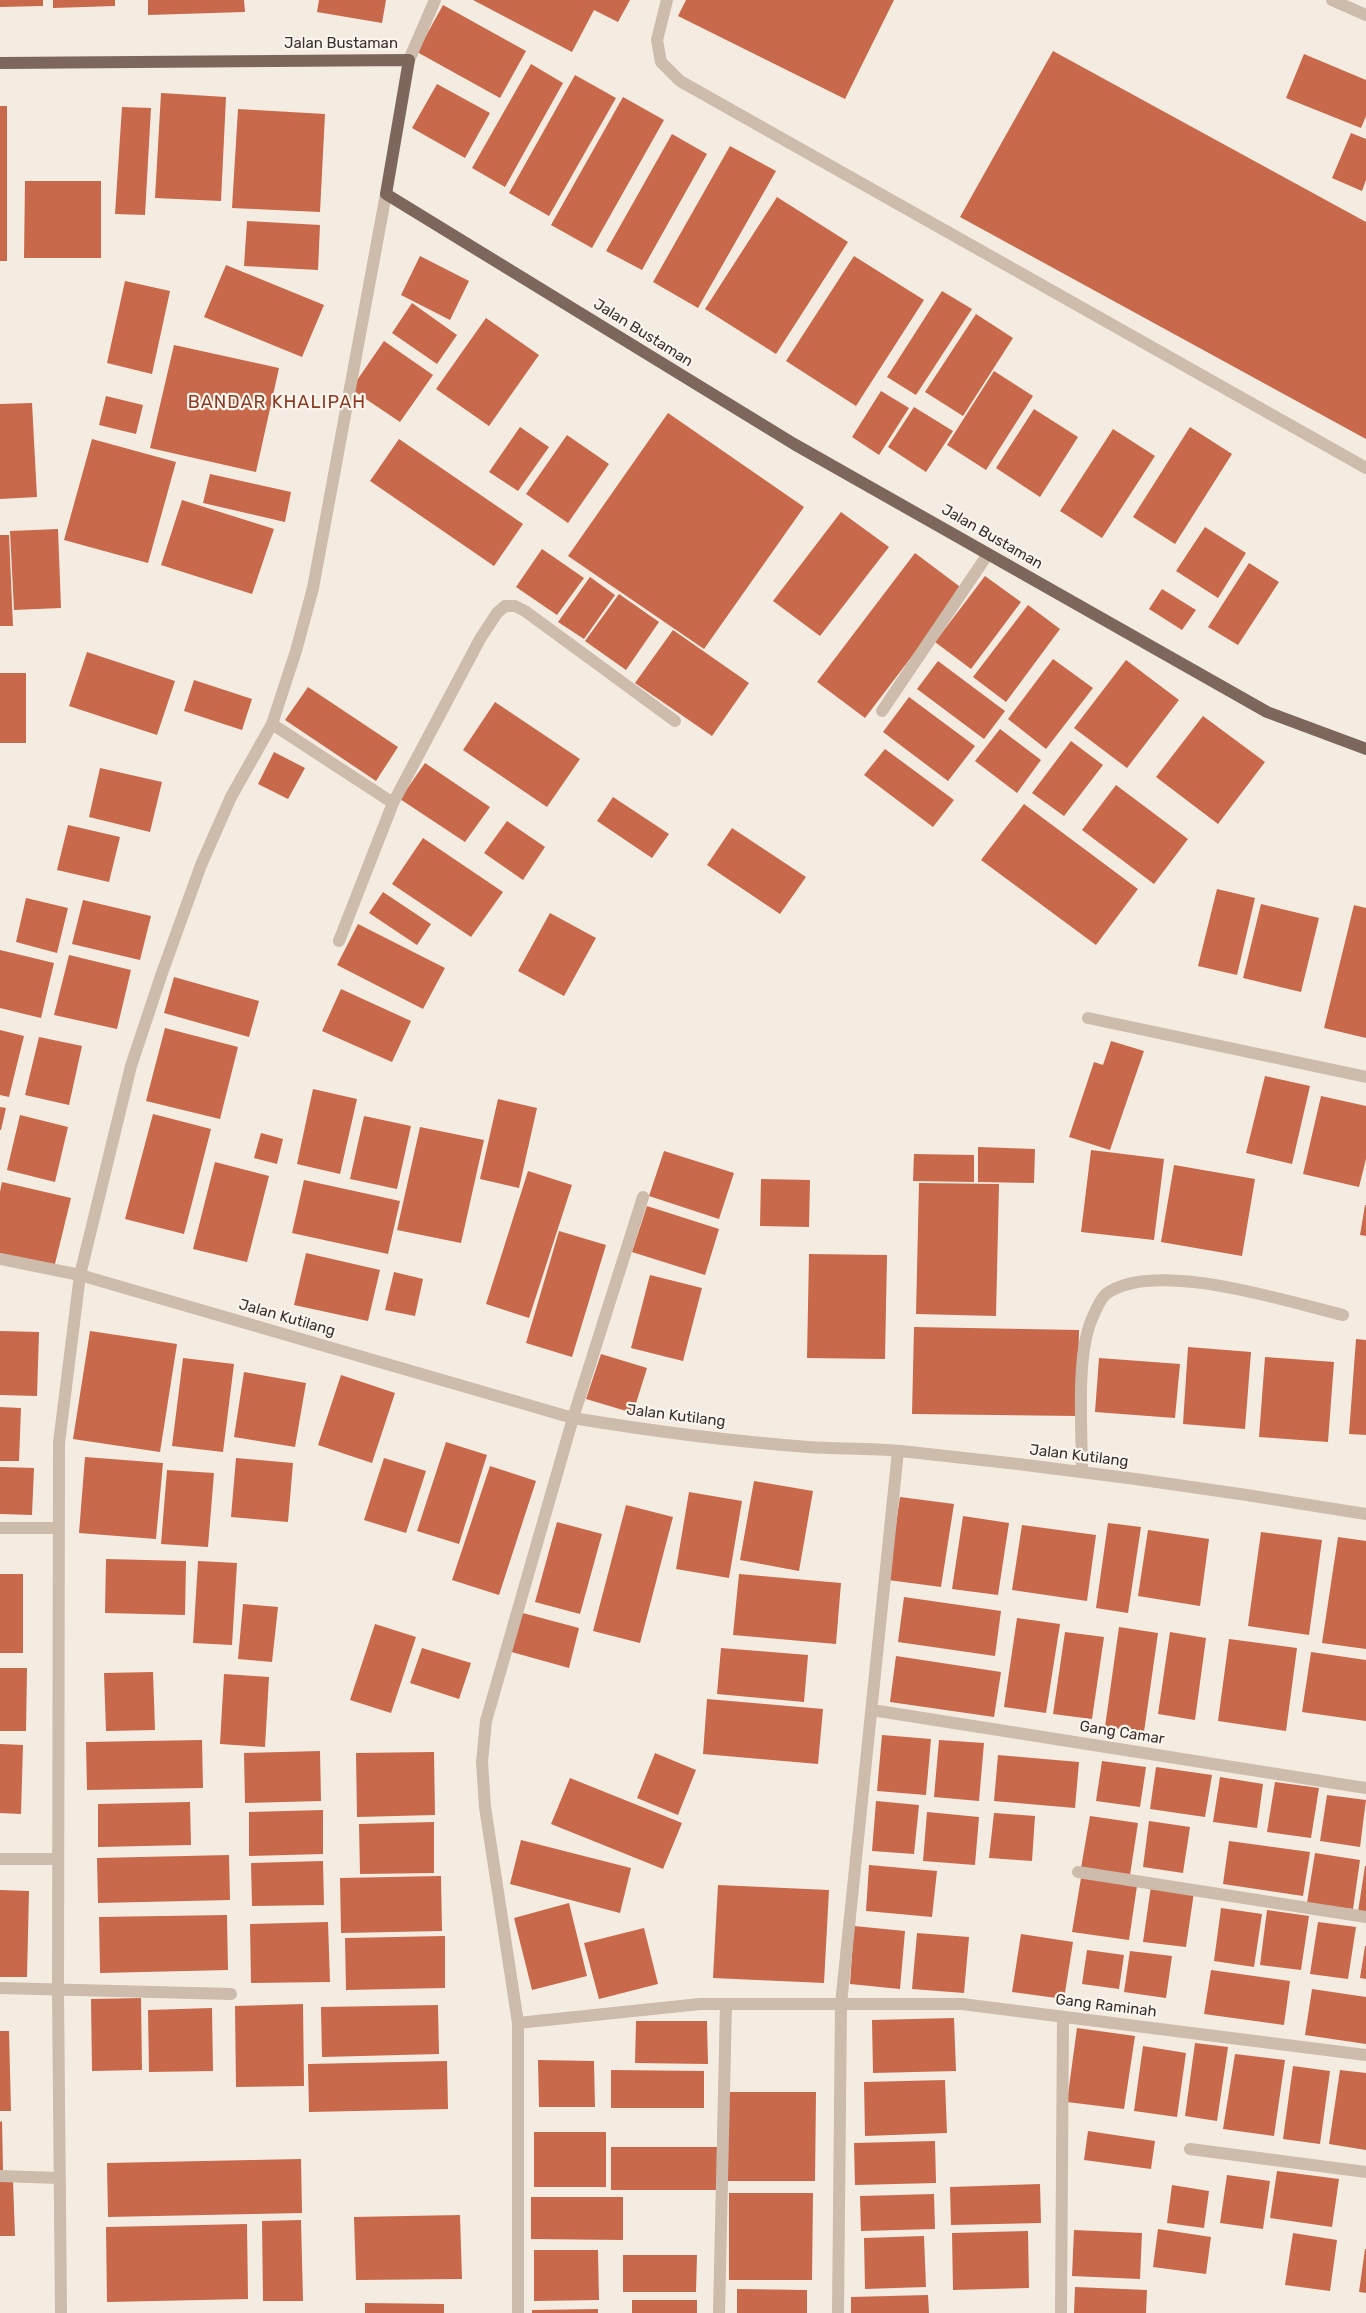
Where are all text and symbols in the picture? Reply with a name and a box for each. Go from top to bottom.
street label: Jalan Bustaman [284,35,398,53]
street label: Jalan Bustaman [590,295,696,371]
district label: BANDAR KHALIPAH [186,392,368,414]
street label: Jalan Bustaman [938,501,1046,573]
street label: Jalan Kutilang [237,1296,337,1340]
street label: Jalan Kutilang [625,1401,727,1431]
street label: Jalan Kutilang [1028,1441,1130,1471]
street label: Gang Camar [1078,1717,1166,1749]
street label: Gang Raminah [1054,1991,1158,2021]

